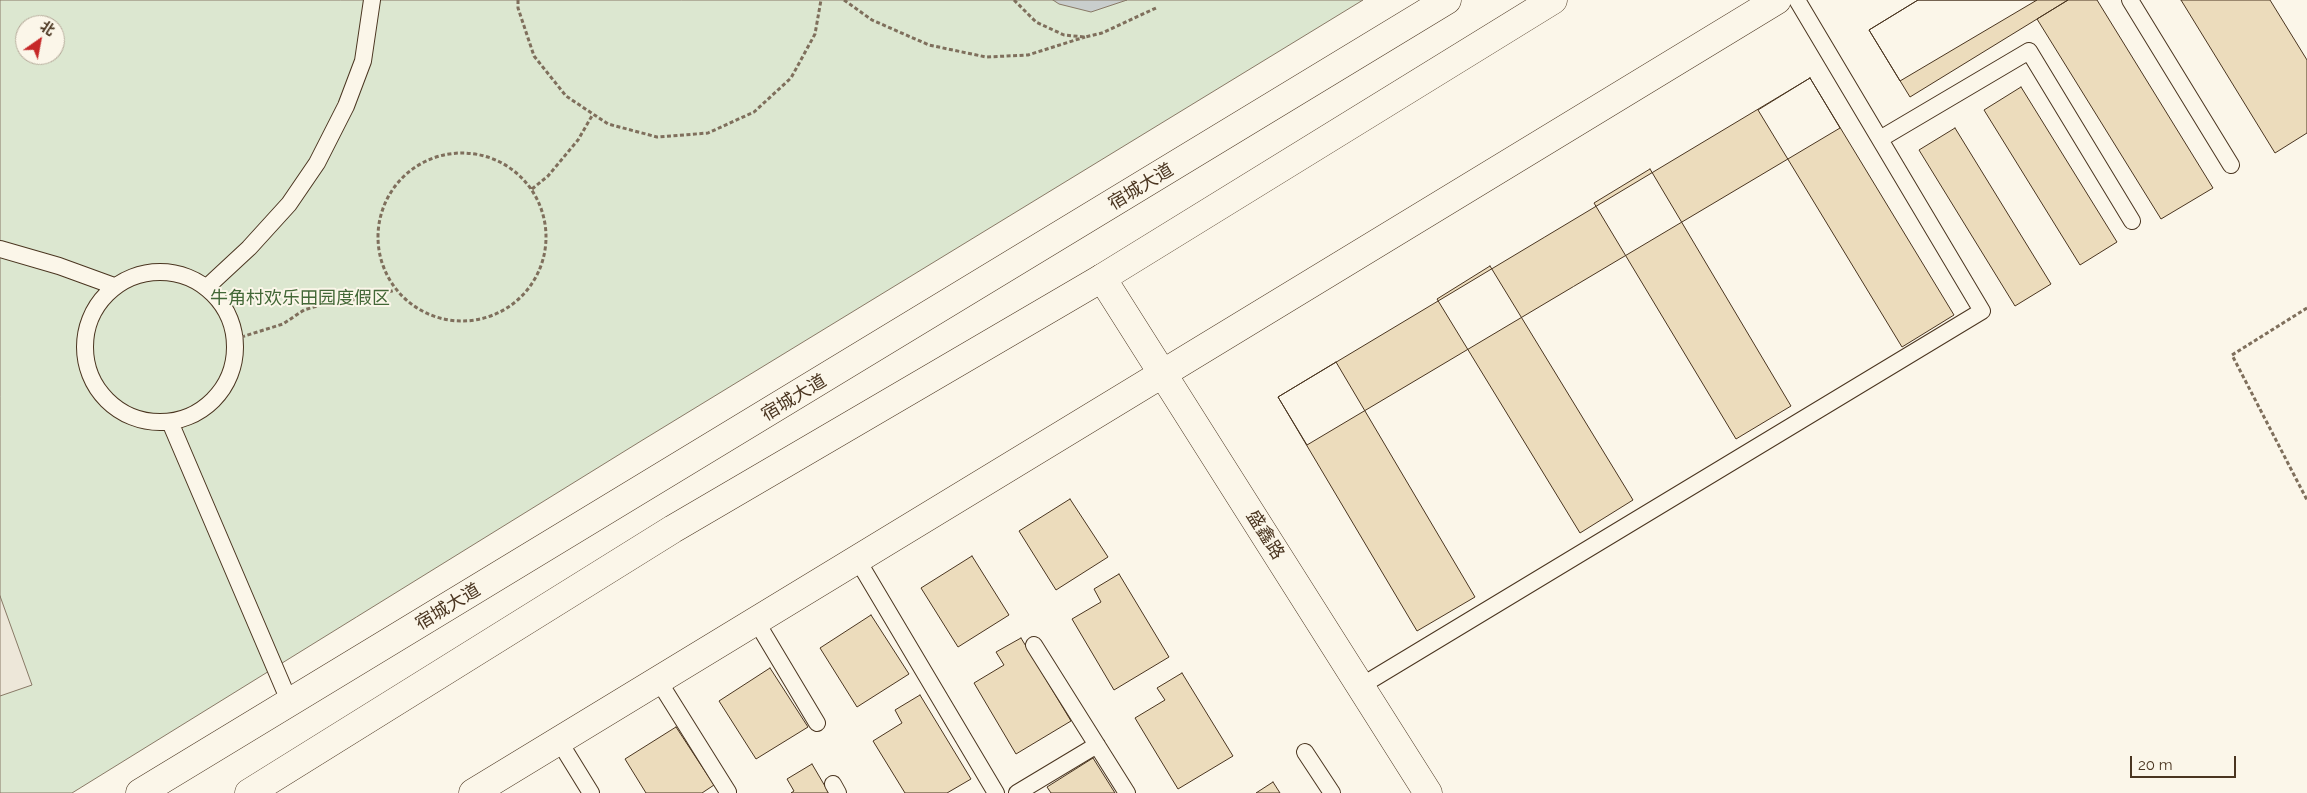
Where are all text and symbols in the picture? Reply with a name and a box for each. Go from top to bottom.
north arrow [15,15,65,65]
text: 北 [37,18,58,39]
street label: 宿城大道 [1105,159,1177,215]
park label: 牛角村欢乐田园度假区 [210,288,390,310]
street label: 宿城大道 [758,370,830,426]
street label: 盛鑫路 [1242,506,1288,564]
street label: 宿城大道 [412,579,484,635]
scale bar [2132,746,2238,778]
text: 20 m [2138,756,2173,774]

